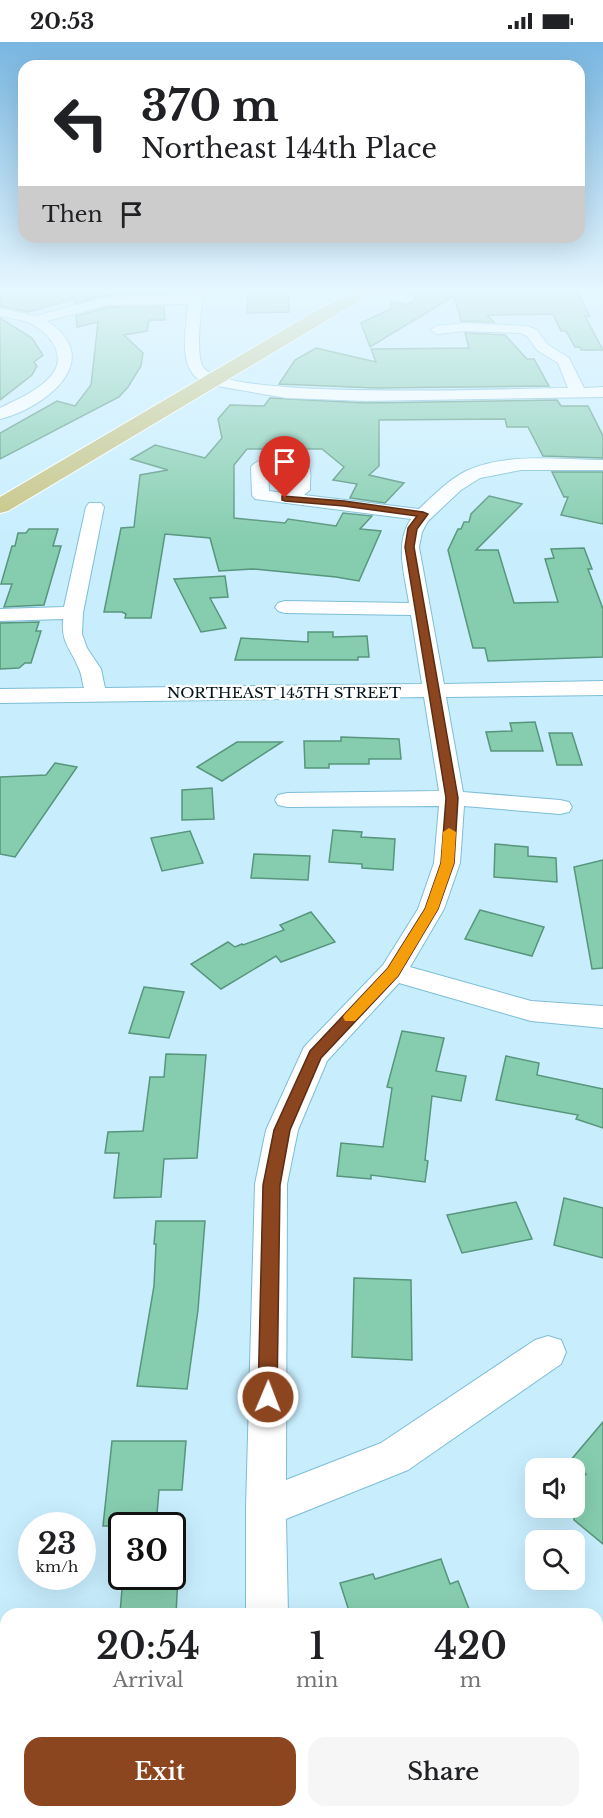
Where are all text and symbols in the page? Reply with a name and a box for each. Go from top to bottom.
text: 20:53 [30,8,94,35]
text: 370 m [141,80,279,132]
icon: left [42,84,120,162]
text: Northeast 144th Place [141,132,437,165]
icon: arrive [115,198,148,231]
text: Then [42,201,103,228]
pin [259,436,310,498]
icon: arrive [268,445,301,478]
street label: NORTHEAST 145TH STREET [167,683,401,702]
position arrow [236,1365,300,1429]
map controls [525,1458,585,1590]
button: sound [525,1458,585,1518]
speed limit sign: 30 [108,1512,186,1590]
text: 23 [38,1525,76,1562]
button: search [525,1530,585,1590]
text: km/h [36,1557,78,1576]
text: 20:54 [96,1624,200,1669]
text: 1 [309,1624,325,1669]
text: 420 [434,1624,507,1669]
text: Arrival [113,1668,183,1692]
text: min [296,1668,338,1692]
text: m [460,1668,481,1692]
button: Exit [24,1737,296,1806]
button: Share [308,1737,579,1806]

